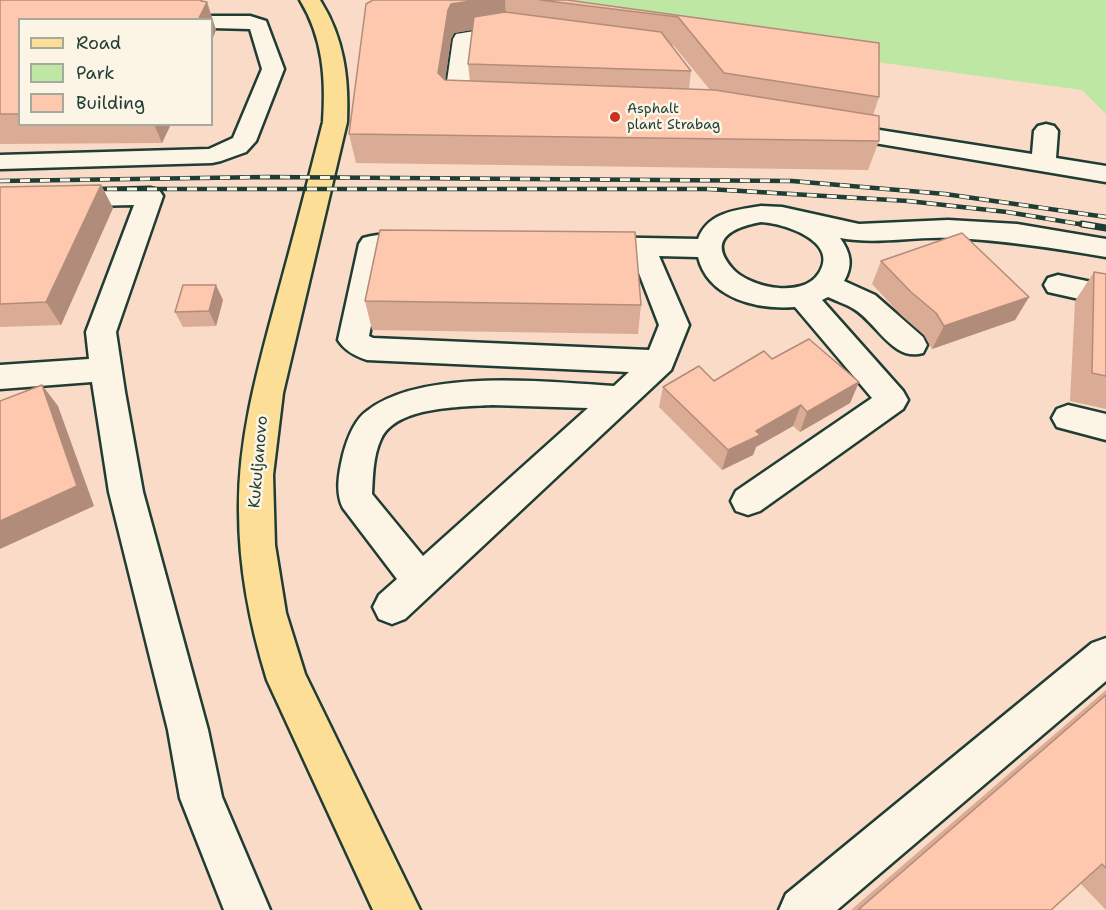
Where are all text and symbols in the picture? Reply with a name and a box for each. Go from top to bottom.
legend [18,18,213,126]
text: Road [76,31,121,55]
text: Park [76,61,115,85]
text: Building [76,91,145,115]
place label: Asphalt plant Strabag [627,101,720,134]
marker: Asphalt plant Strabag [608,110,622,124]
street label: Kukuljanovo [245,415,273,509]

